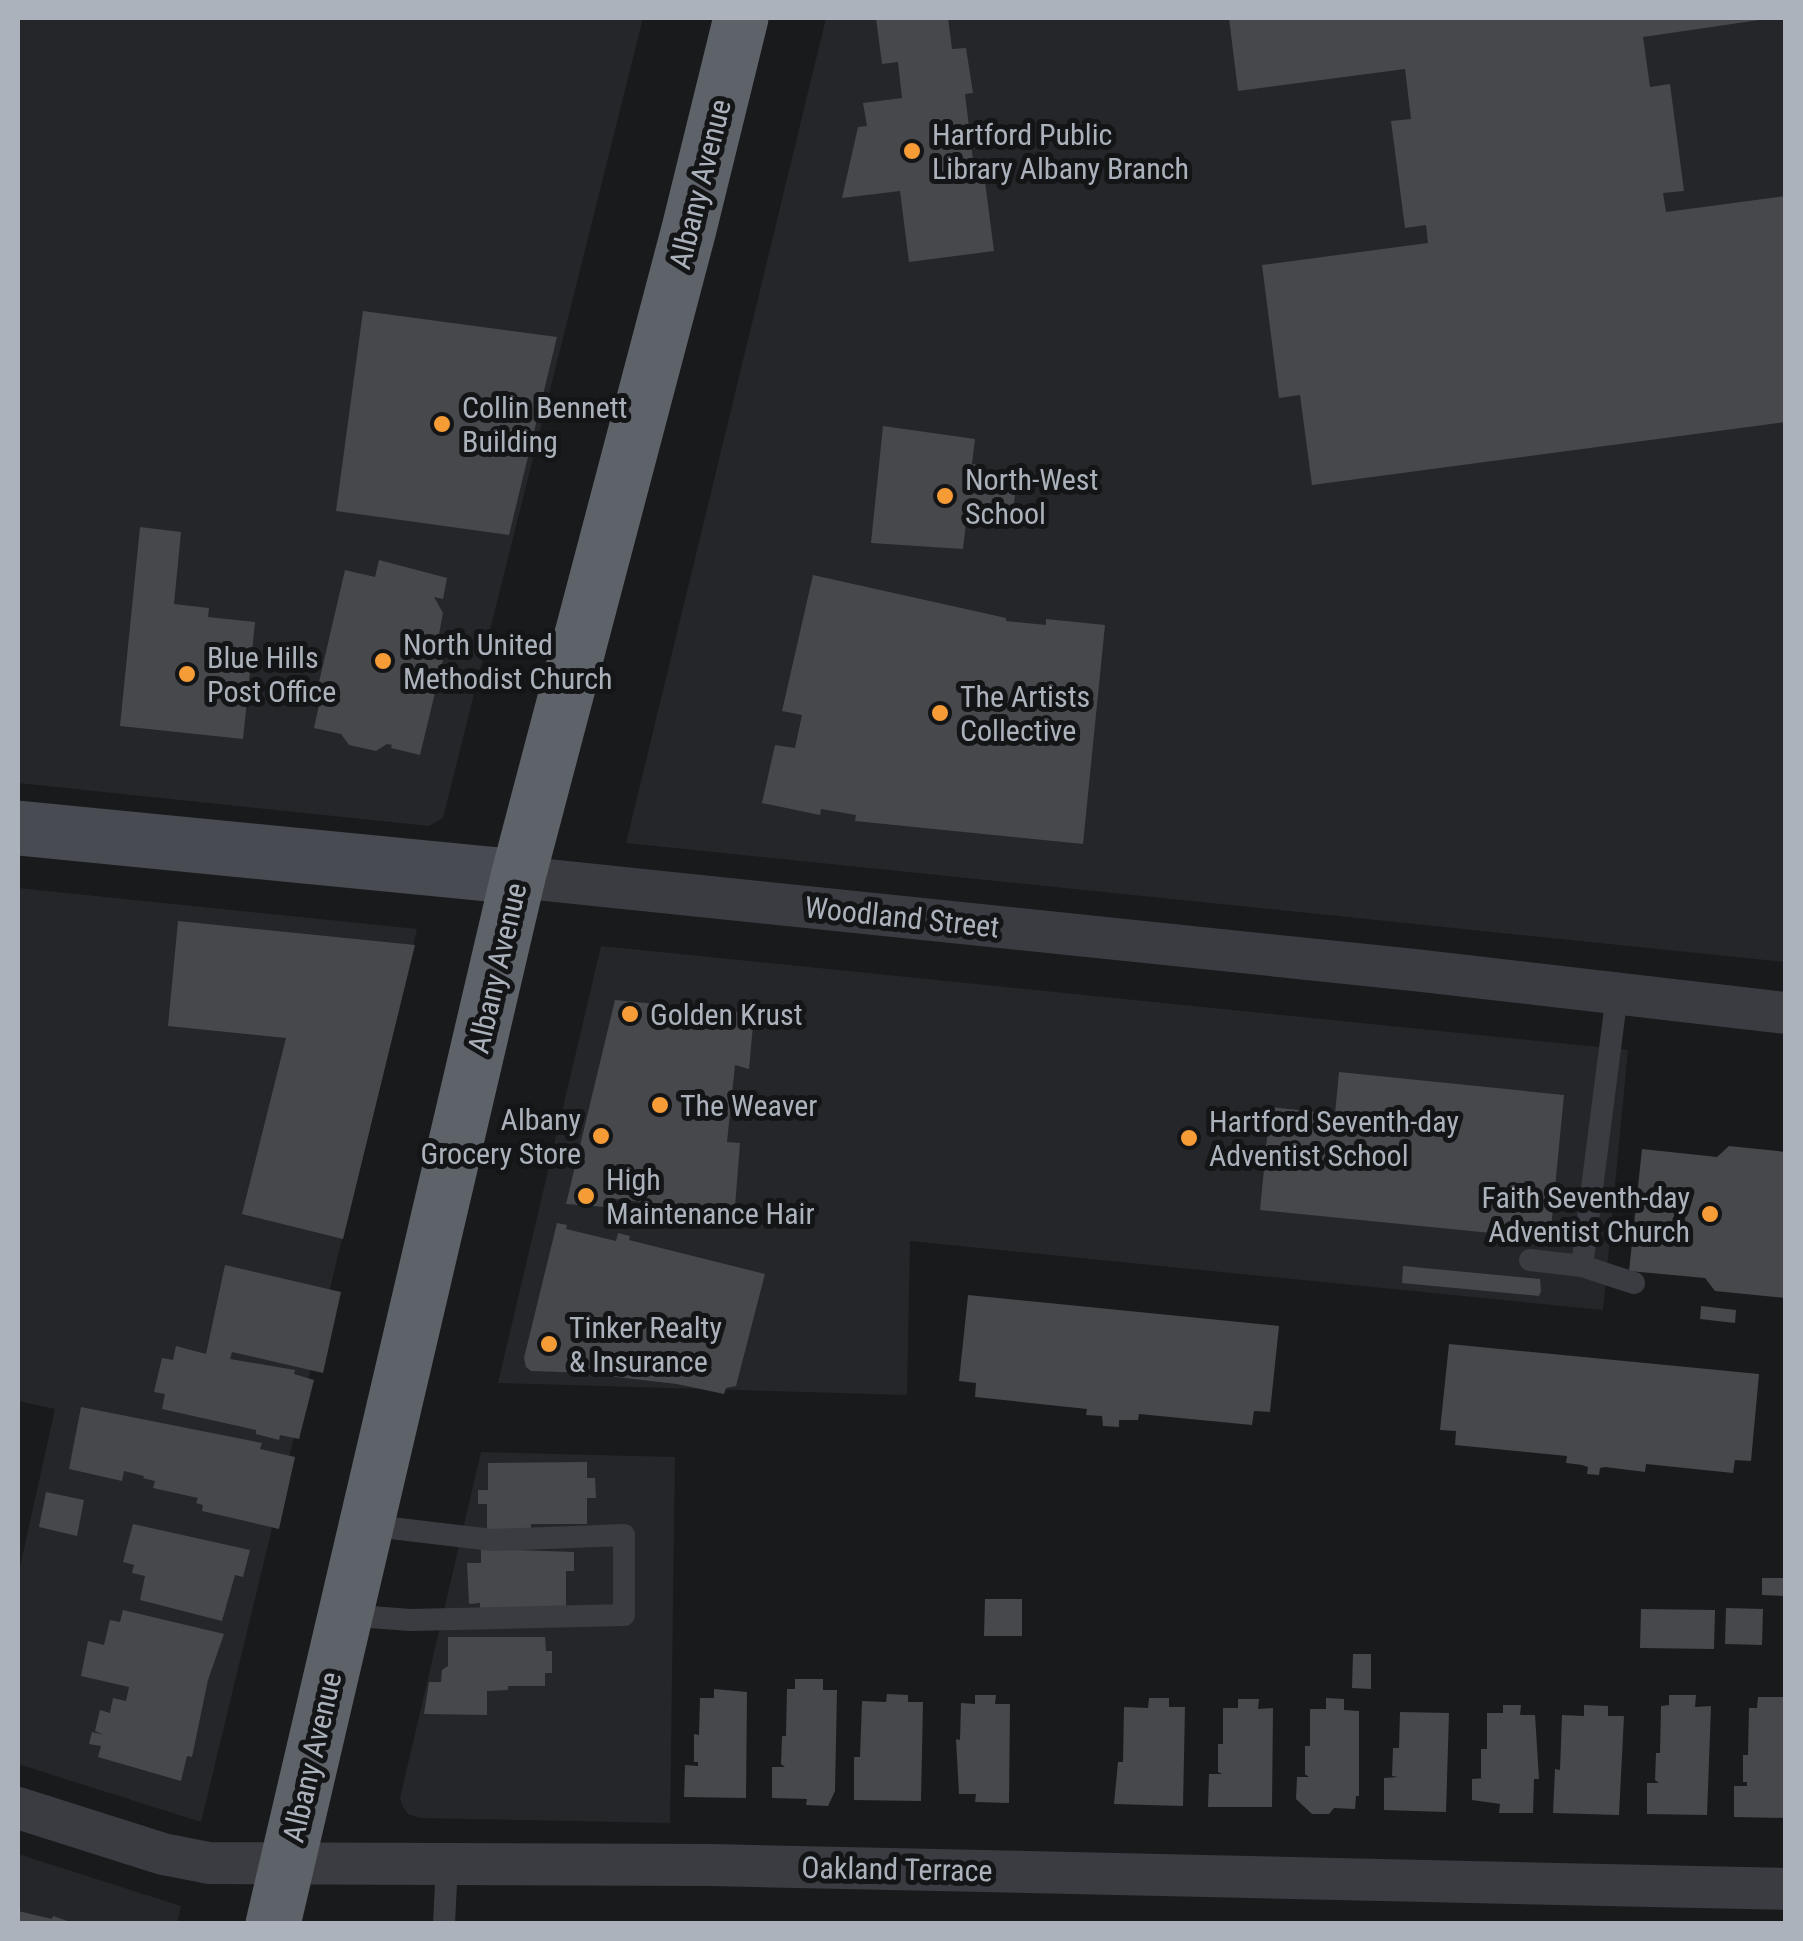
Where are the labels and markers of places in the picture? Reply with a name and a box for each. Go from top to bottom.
place label: Hartford Public Library Albany Branch [932,117,1189,186]
marker: Hartford Public Library Albany Branch [901,140,923,162]
place label: Collin Bennett Building [462,390,627,459]
marker: Collin Bennett Building [431,413,453,435]
place label: North-West School [965,462,1098,531]
marker: North-West School [934,485,956,507]
place label: North United Methodist Church [403,627,613,696]
place label: Blue Hills Post Office [207,640,336,709]
marker: North United Methodist Church [372,650,394,672]
marker: Blue Hills Post Office [176,663,198,685]
place label: The Artists Collective [960,679,1090,748]
marker: The Artists Collective [929,702,951,724]
place label: Golden Krust [650,997,803,1032]
marker: Golden Krust [619,1003,641,1025]
place label: The Weaver [680,1088,818,1123]
marker: The Weaver [649,1094,671,1116]
place label: Albany Grocery Store [421,1102,581,1171]
place label: Hartford Seventh-day Adventist School [1209,1104,1459,1173]
marker: Albany Grocery Store [590,1125,612,1147]
marker: Hartford Seventh-day Adventist School [1178,1127,1200,1149]
place label: High Maintenance Hair [606,1162,815,1231]
place label: Faith Seventh-day Adventist Church [1482,1180,1690,1249]
marker: High Maintenance Hair [575,1185,597,1207]
marker: Faith Seventh-day Adventist Church [1699,1203,1721,1225]
place label: Tinker Realty & Insurance [569,1310,722,1379]
marker: Tinker Realty & Insurance [538,1333,560,1355]

